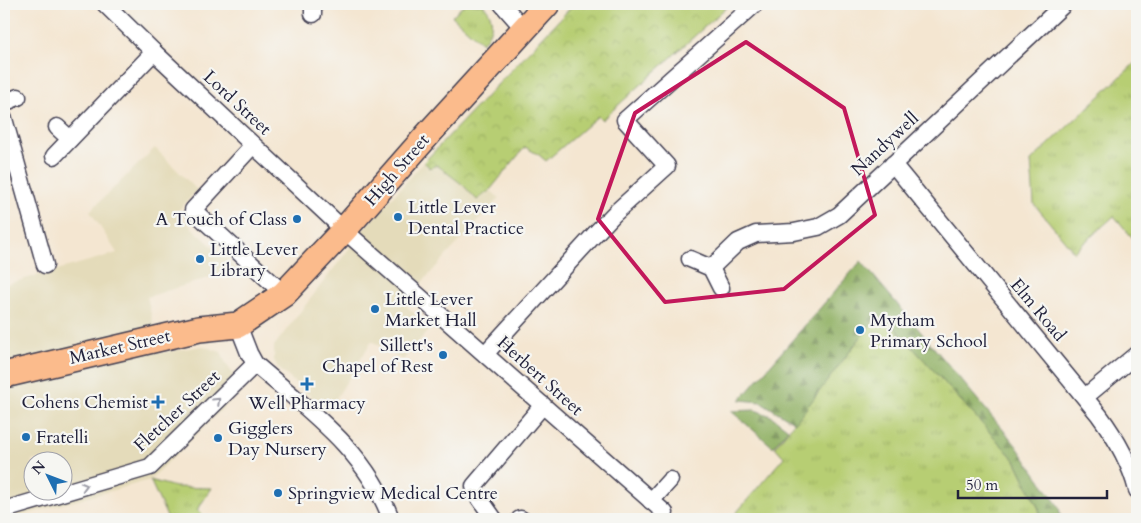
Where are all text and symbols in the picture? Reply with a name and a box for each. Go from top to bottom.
street label: Lord Street [197,65,277,141]
street label: Nandywell [846,106,925,182]
street label: High Street [359,128,436,211]
place label: Little Lever Dental Practice [408,195,524,241]
place label: A Touch of Class [155,207,287,232]
marker: Little Lever Dental Practice [392,211,404,223]
marker: A Touch of Class [291,213,303,225]
place label: Little Lever Library [210,237,298,283]
marker: Little Lever Library [194,253,206,265]
street label: Elm Road [1004,273,1072,347]
place label: Little Lever Market Hall [385,287,477,333]
marker: Little Lever Market Hall [369,303,381,315]
place label: Mytham Primary School [870,308,988,354]
street label: Market Street [67,323,173,371]
marker: Mytham Primary School [854,324,866,336]
street label: Herbert Street [492,331,589,422]
place label: Sillett's Chapel of Rest [322,333,433,379]
marker: Sillett's Chapel of Rest [437,349,449,361]
street label: Fletcher Street [128,364,226,458]
marker: Well Pharmacy [301,378,313,390]
place label: Cohens Chemist [22,390,148,415]
place label: Well Pharmacy [247,391,366,416]
marker: Cohens Chemist [152,396,164,408]
one-way arrow [211,398,220,407]
place label: Gigglers Day Nursery [228,416,327,462]
place label: Fratelli [36,425,89,450]
marker: Fratelli [20,431,32,443]
marker: Gigglers Day Nursery [212,432,224,444]
north arrow [22,450,72,500]
text: N [28,457,50,479]
scale bar [958,468,1107,500]
text: 50 m [966,475,998,495]
place label: Springview Medical Centre [288,481,498,506]
one-way arrow [80,482,88,492]
marker: Springview Medical Centre [272,487,284,499]

